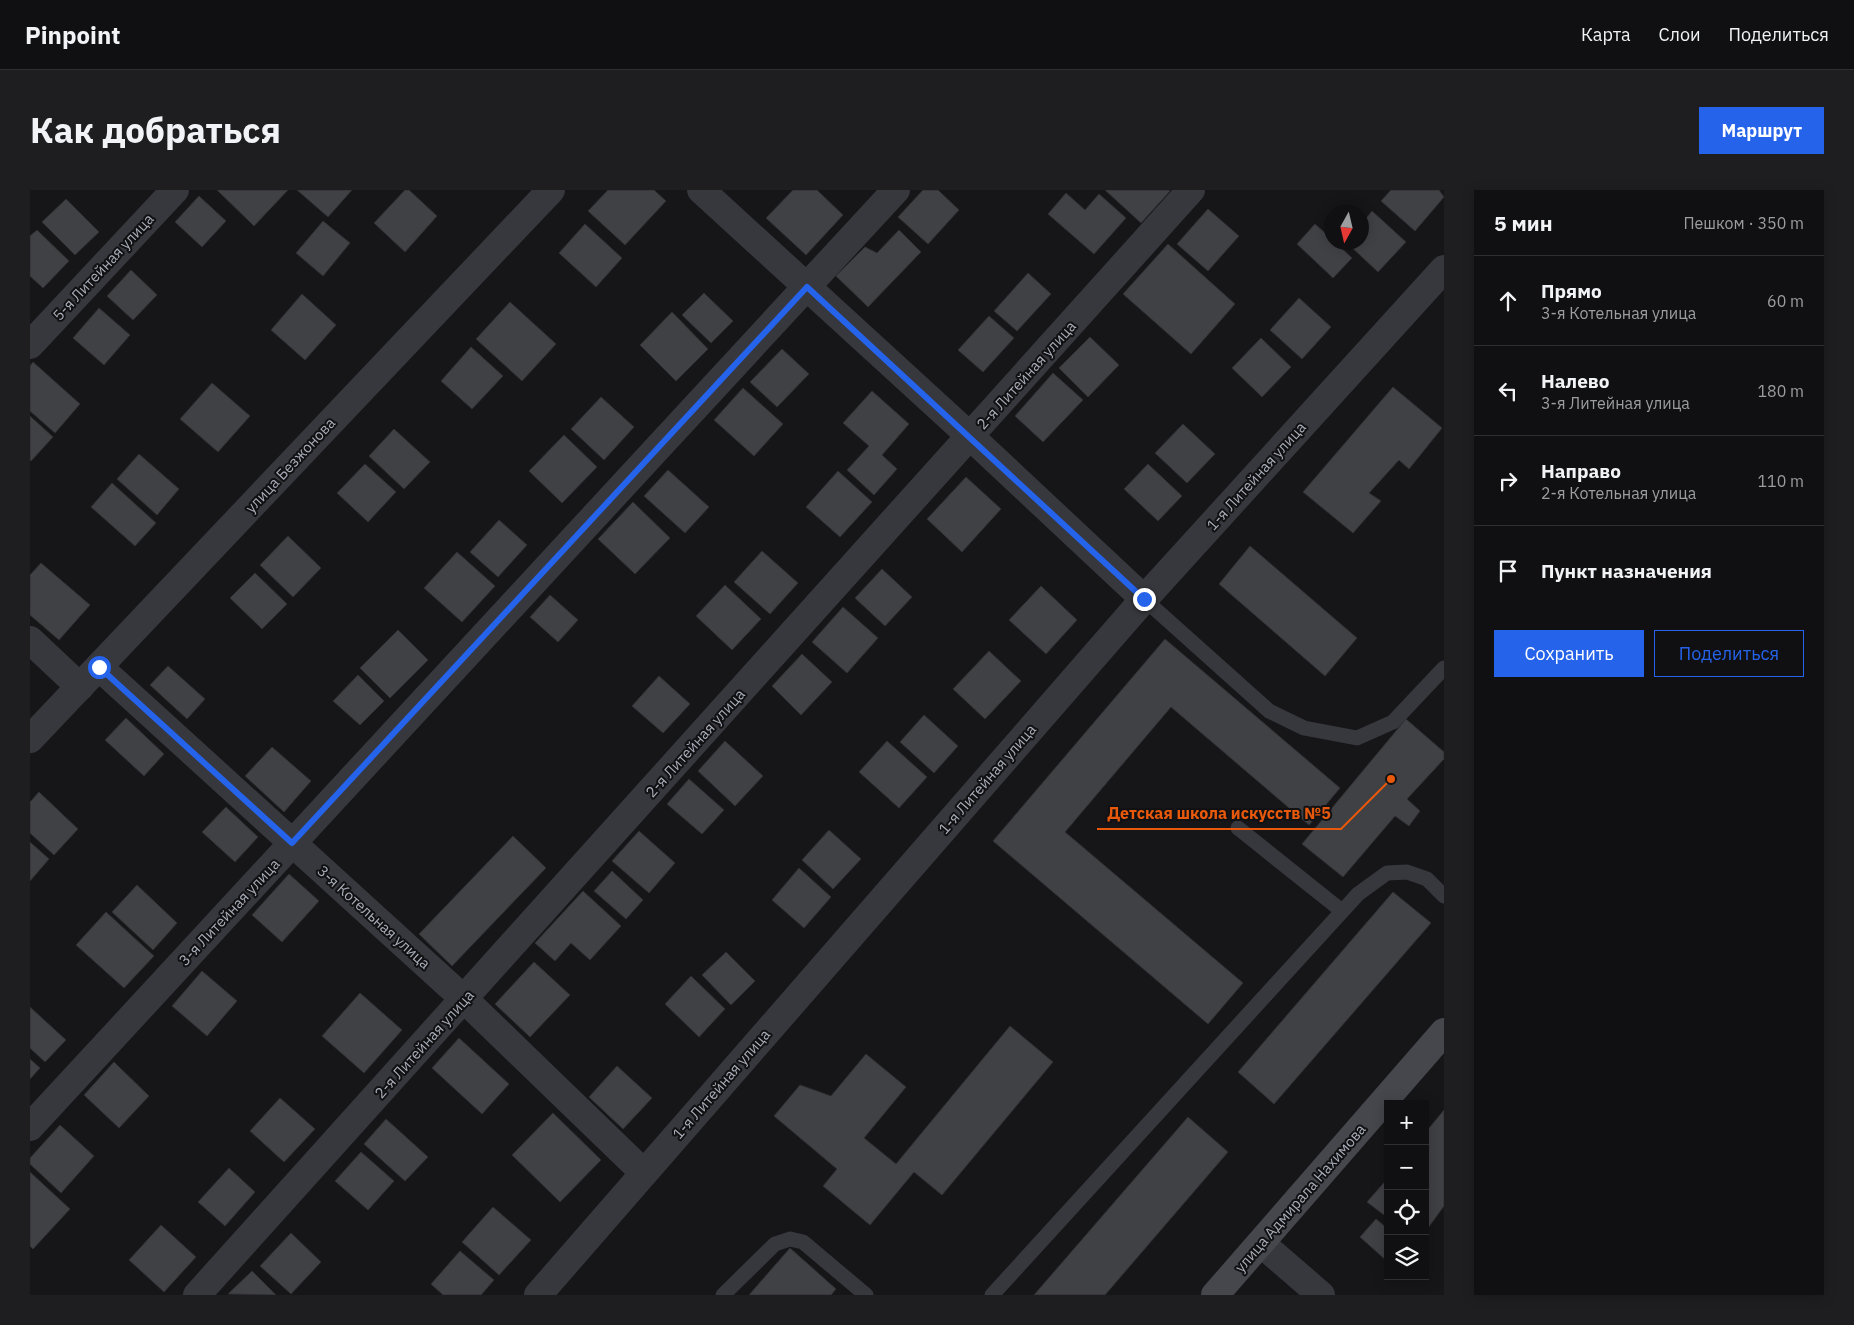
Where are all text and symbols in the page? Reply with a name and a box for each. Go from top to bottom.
text: Pinpoint [25,19,120,51]
text: Карта [1581,23,1631,46]
text: Слои [1659,23,1701,46]
text: Поделиться [1729,23,1829,46]
text: Как добраться [30,107,281,153]
button: Маршрут [1699,107,1824,154]
north arrow [1324,205,1369,250]
street label: 5-я Литейная улица [48,209,158,325]
text: 5 мин [1494,209,1553,237]
text: Пешком · 350 m [1683,213,1804,233]
text: Прямо [1541,279,1602,303]
icon: ahead [1494,287,1522,315]
text: 60 m [1767,291,1804,311]
text: 3-я Котельная улица [1541,303,1696,323]
street label: 2-я Литейная улица [972,317,1080,433]
text: Налево [1541,369,1610,393]
icon: left [1494,377,1522,405]
text: 180 m [1757,381,1804,401]
text: 3-я Литейная улица [1541,393,1690,413]
street label: улица Безжонова [241,413,339,517]
street label: 1-я Литейная улица [1202,418,1310,534]
text: Направо [1541,459,1621,483]
icon: right [1494,467,1522,495]
text: 110 m [1757,471,1804,491]
text: 2-я Котельная улица [1541,483,1696,503]
icon: arrive [1494,557,1522,585]
text: Пункт назначения [1541,559,1712,583]
route end [1133,588,1156,611]
button: Сохранить [1494,630,1644,677]
button: Поделиться [1654,630,1804,677]
route start [88,656,111,679]
street label: 2-я Литейная улица [641,685,749,801]
street label: 1-я Литейная улица [934,720,1040,838]
callout: Детская школа искусств №5 [1097,798,1341,829]
text: Детская школа искусств №5 [1107,803,1331,823]
street label: 3-я Литейная улица [174,854,284,970]
street label: 3-я Котельная улица [314,861,434,973]
street label: 2-я Литейная улица [370,986,478,1102]
street label: 1-я Литейная улица [668,1025,774,1143]
map controls [1384,1100,1429,1280]
button: + [1384,1100,1429,1145]
street label: улица Адмирала Нахимова [1230,1120,1370,1276]
button: − [1384,1145,1429,1190]
button: locate [1384,1190,1429,1235]
button: layers [1384,1235,1429,1280]

